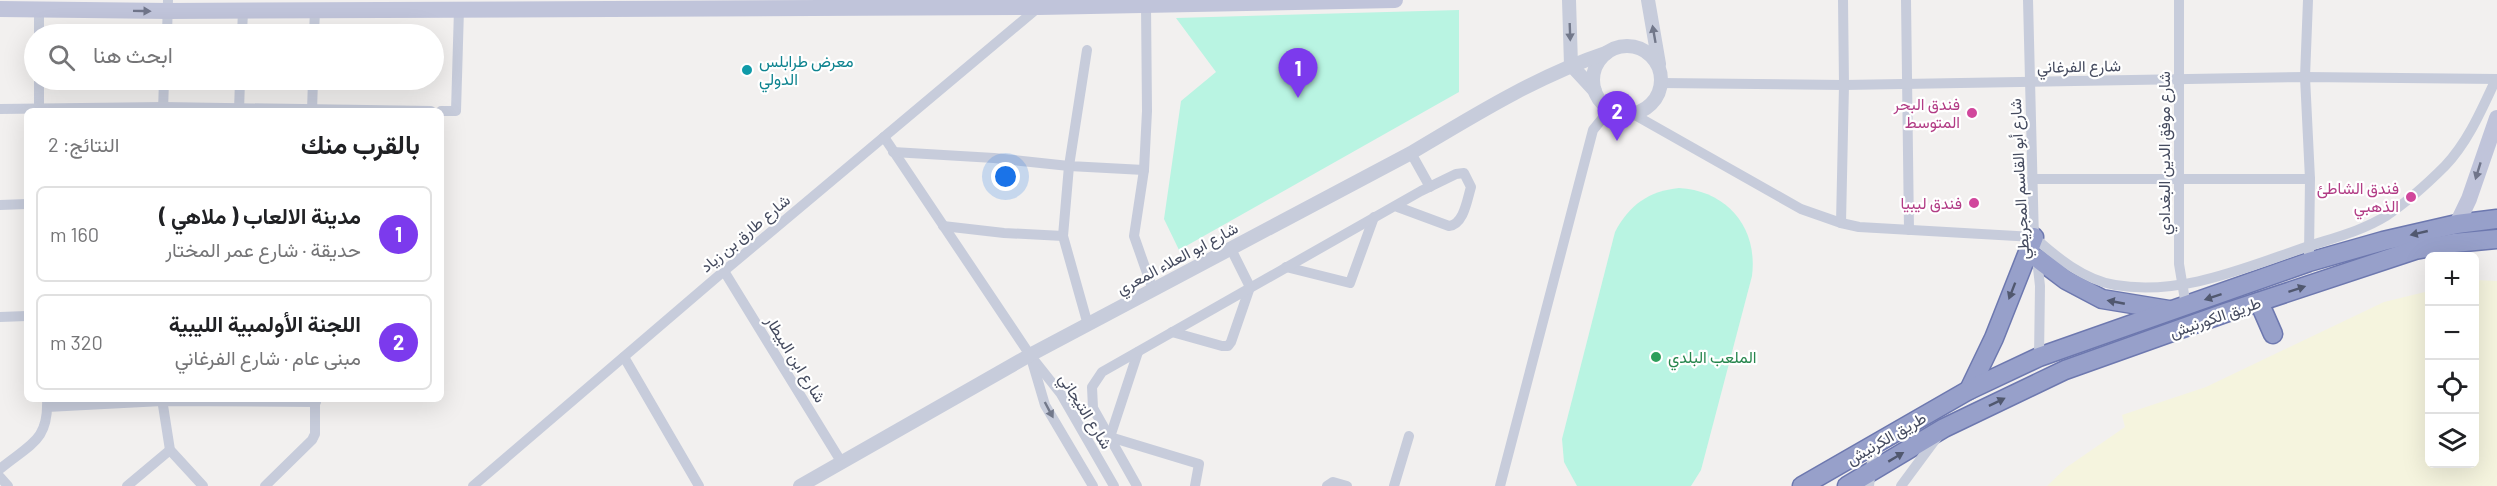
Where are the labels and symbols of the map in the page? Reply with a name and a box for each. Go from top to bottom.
one-way arrow [133,6,152,16]
one-way arrow [1566,23,1575,42]
one-way arrow [1649,25,1658,44]
pin: 1 [1278,48,1318,98]
place label: معرض طرابلس الدولي [759,51,854,93]
street label: شارع الفرغاني [2037,55,2121,81]
marker: معرض طرابلس الدولي [740,63,754,77]
street label: شارع موفق الدين البغدادي [2154,71,2178,235]
pin: 2 [1598,92,1636,141]
place label: فندق البحر المتوسط [1893,94,1960,133]
street label: شارع أبو القاسم المجريطي [2005,98,2037,260]
marker: فندق البحر المتوسط [1965,106,1979,120]
your location [991,162,1020,191]
one-way arrow [2473,162,2482,180]
place label: فندق الشاطئ الذهبي [2317,178,2399,220]
street label: شارع طارق بن زياد [696,190,795,278]
marker: فندق الشاطئ الذهبي [2404,190,2418,204]
place label: فندق ليبيا [1901,193,1962,213]
marker: فندق ليبيا [1967,196,1981,210]
street label: شارع ابو العلاء المعري [1113,217,1243,302]
one-way arrow [2410,228,2428,238]
one-way arrow [2007,282,2017,300]
one-way arrow [2288,284,2306,293]
street label: طريق الكورنيش [2167,292,2264,343]
one-way arrow [2204,293,2222,303]
one-way arrow [2106,297,2125,306]
street label: شارع ابن البيطار [759,311,831,407]
place label: الملعب البلدي [1668,347,1757,371]
marker: الملعب البلدي [1649,350,1663,364]
street label: شارع التيجاني [1052,370,1117,455]
one-way arrow [1988,398,2005,407]
one-way arrow [1044,402,1054,419]
street label: طريق الكرنيش [1843,407,1930,470]
one-way arrow [1888,452,1904,463]

